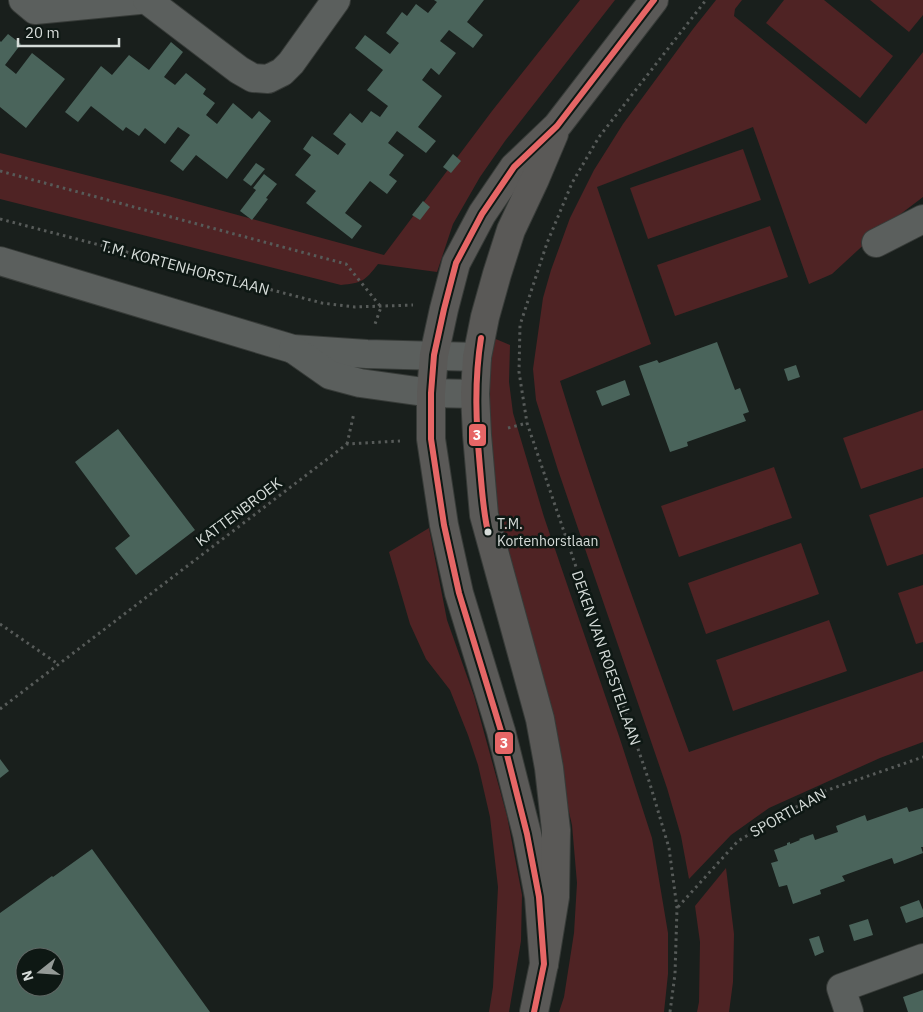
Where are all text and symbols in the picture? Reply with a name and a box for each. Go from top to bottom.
scale bar [18,15,119,47]
text: 20 m [25,23,60,42]
street label: T.M. KORTENHORSTLAAN [99,236,272,299]
line badge: 3 [468,423,487,447]
text: 3 [473,426,481,444]
street label: KATTENBROEK [192,473,286,550]
place label: T.M. Kortenhorstlaan [497,515,598,550]
marker: T.M. Kortenhorstlaan [483,527,493,537]
street label: DEKEN VAN ROESTELLAAN [568,568,645,748]
line badge: 3 [494,731,514,755]
text: 3 [500,734,508,752]
street label: SPORTLAAN [746,784,829,841]
north arrow [15,947,65,997]
text: N [17,968,38,983]

